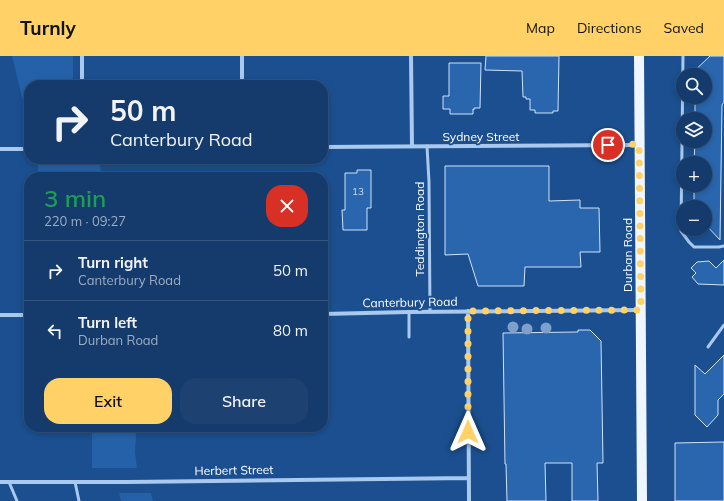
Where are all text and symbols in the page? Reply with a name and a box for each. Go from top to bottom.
text: Turnly [20,16,76,40]
text: Map [526,19,555,37]
text: Directions [577,19,642,37]
text: Saved [664,19,704,37]
map controls [676,68,712,236]
button: search [676,68,712,104]
text: 50 m [110,93,176,128]
icon: right [44,96,96,148]
button: layers [676,112,712,148]
text: Canterbury Road [110,128,253,151]
pin [591,128,625,162]
street label: Sydney Street [442,129,520,144]
icon: arrive [597,134,619,156]
button: + [676,156,712,192]
street label: Teddington Road [412,182,427,276]
text: 3 min [44,183,106,213]
button: close [266,185,308,227]
house number: 13 [352,185,364,198]
button: − [676,200,712,236]
text: 220 m · 09:27 [44,213,126,229]
street label: Durban Road [620,218,635,292]
text: Turn right [78,253,148,272]
icon: right [44,260,66,282]
text: 50 m [273,261,308,280]
text: Canterbury Road [78,272,181,288]
street label: Canterbury Road [362,294,458,310]
text: Turn left [78,313,137,332]
icon: left [44,320,66,342]
text: 80 m [273,321,308,340]
text: Durban Road [78,332,158,348]
button: Exit [44,378,172,424]
button: Share [180,378,308,424]
position arrow [447,411,489,453]
street label: Herbert Street [194,462,274,478]

